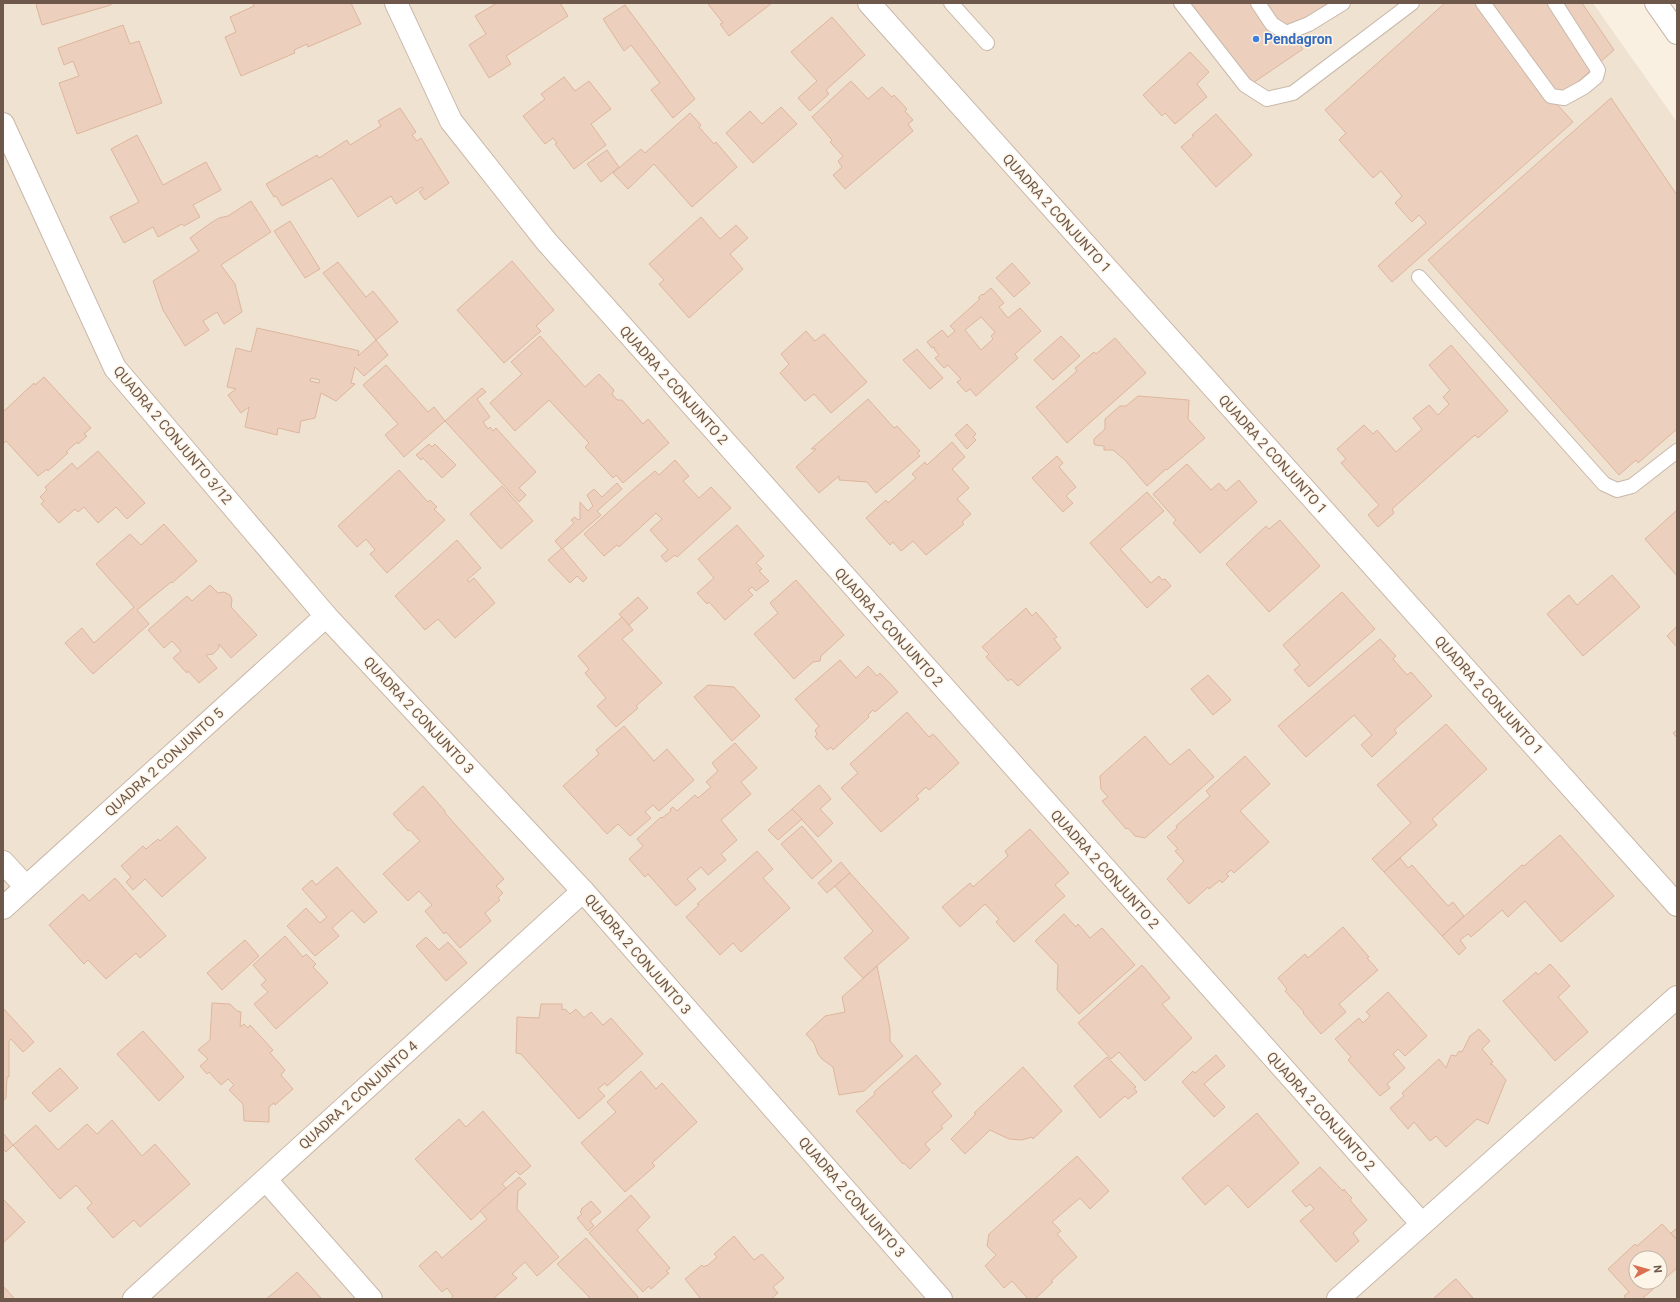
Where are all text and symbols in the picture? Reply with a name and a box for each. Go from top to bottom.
place label: Pendagron [1264,31,1333,47]
marker: Pendagron [1251,34,1261,44]
street label: QUADRA 2 CONJUNTO 1 [1000,150,1114,276]
street label: QUADRA 2 CONJUNTO 2 [617,322,732,448]
street label: QUADRA 2 CONJUNTO 3/12 [110,363,236,507]
street label: QUADRA 2 CONJUNTO 1 [1216,391,1330,517]
street label: QUADRA 2 CONJUNTO 2 [832,564,947,690]
street label: QUADRA 2 CONJUNTO 1 [1432,632,1546,758]
street label: QUADRA 2 CONJUNTO 3 [361,653,477,777]
street label: QUADRA 2 CONJUNTO 5 [101,704,227,819]
street label: QUADRA 2 CONJUNTO 2 [1048,806,1163,932]
street label: QUADRA 2 CONJUNTO 3 [581,891,695,1017]
street label: QUADRA 2 CONJUNTO 4 [295,1037,421,1152]
street label: QUADRA 2 CONJUNTO 2 [1264,1048,1379,1174]
street label: QUADRA 2 CONJUNTO 3 [795,1134,909,1260]
north arrow [1628,1250,1668,1290]
text: N [1651,1264,1664,1274]

